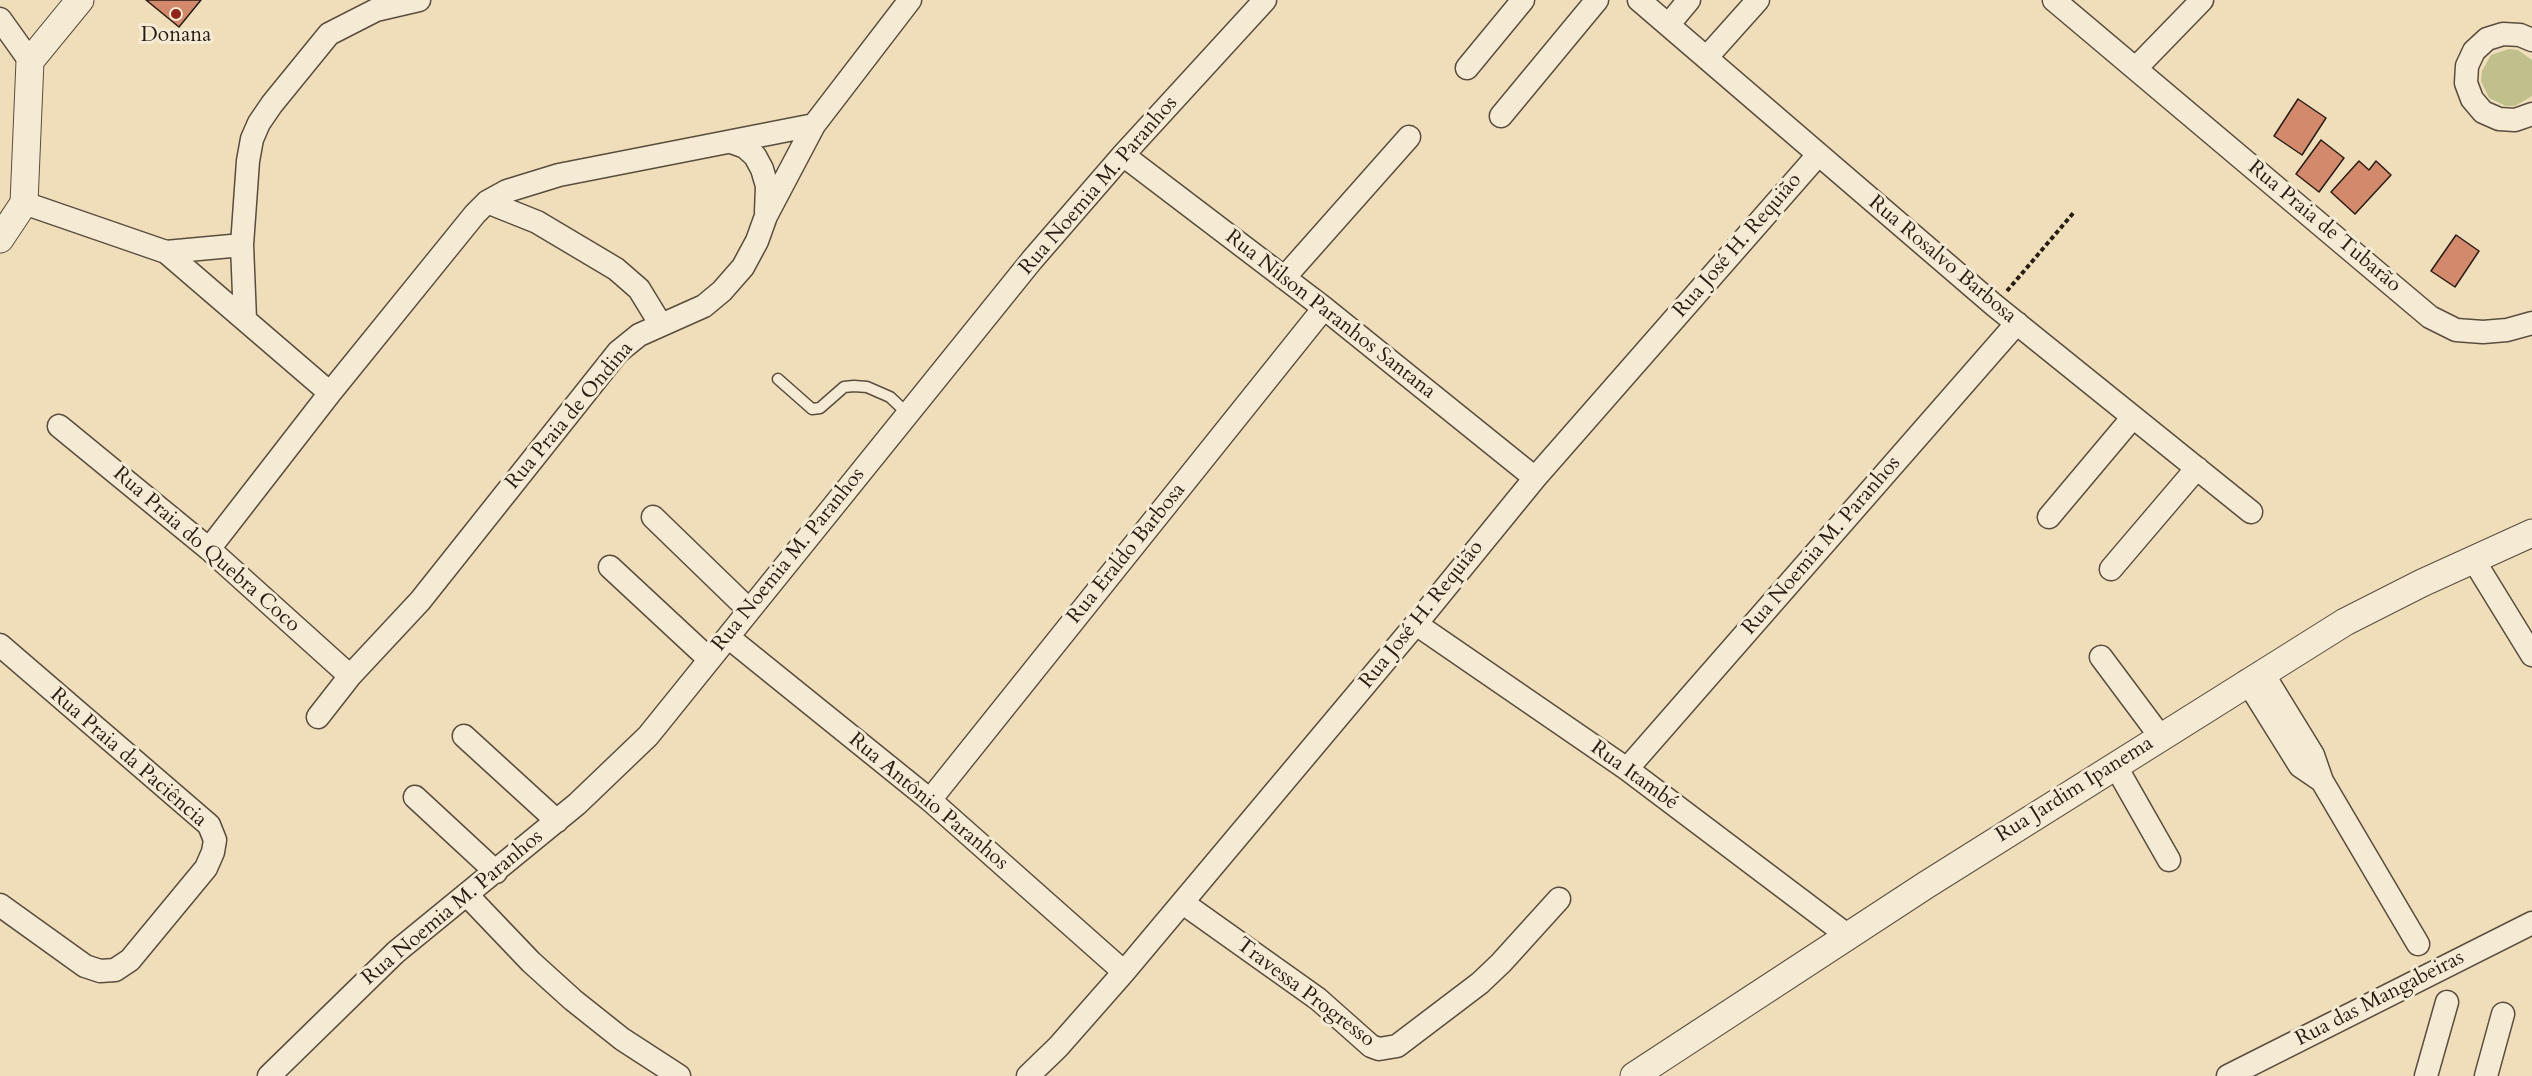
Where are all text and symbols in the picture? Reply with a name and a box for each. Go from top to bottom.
marker: Donana [169,7,183,21]
place label: Donana [141,23,211,49]
street label: Rua Noemia M. Paranhos [1014,91,1184,281]
street label: Rua Praia de Tubarão [2242,156,2406,298]
street label: Rua José H. Requião [1668,169,1808,323]
street label: Rua Rosalvo Barbosa [1863,191,2021,329]
street label: Rua Nilson Paranhos Santana [1220,225,1440,405]
street label: Rua Praia de Ondina [501,337,639,495]
street label: Rua Noemia M. Paranhos [1737,451,1907,641]
street label: Rua Praia do Quebra Coco [107,462,305,638]
street label: Rua Noemia M. Paranhos [707,463,871,657]
street label: Rua Eraldo Barbosa [1063,479,1191,629]
street label: Rua José H. Requião [1355,536,1489,694]
street label: Rua Praia da Paciência [44,683,212,833]
street label: Rua Antônio Paranhos [843,728,1013,876]
street label: Rua Jardim Ipanema [1992,731,2158,849]
street label: Rua Itambé [1585,736,1683,816]
street label: Rua Noemia M. Paranhos [357,825,549,991]
street label: Travessa Progresso [1231,933,1379,1053]
street label: Rua das Mangabeiras [2292,946,2468,1052]

